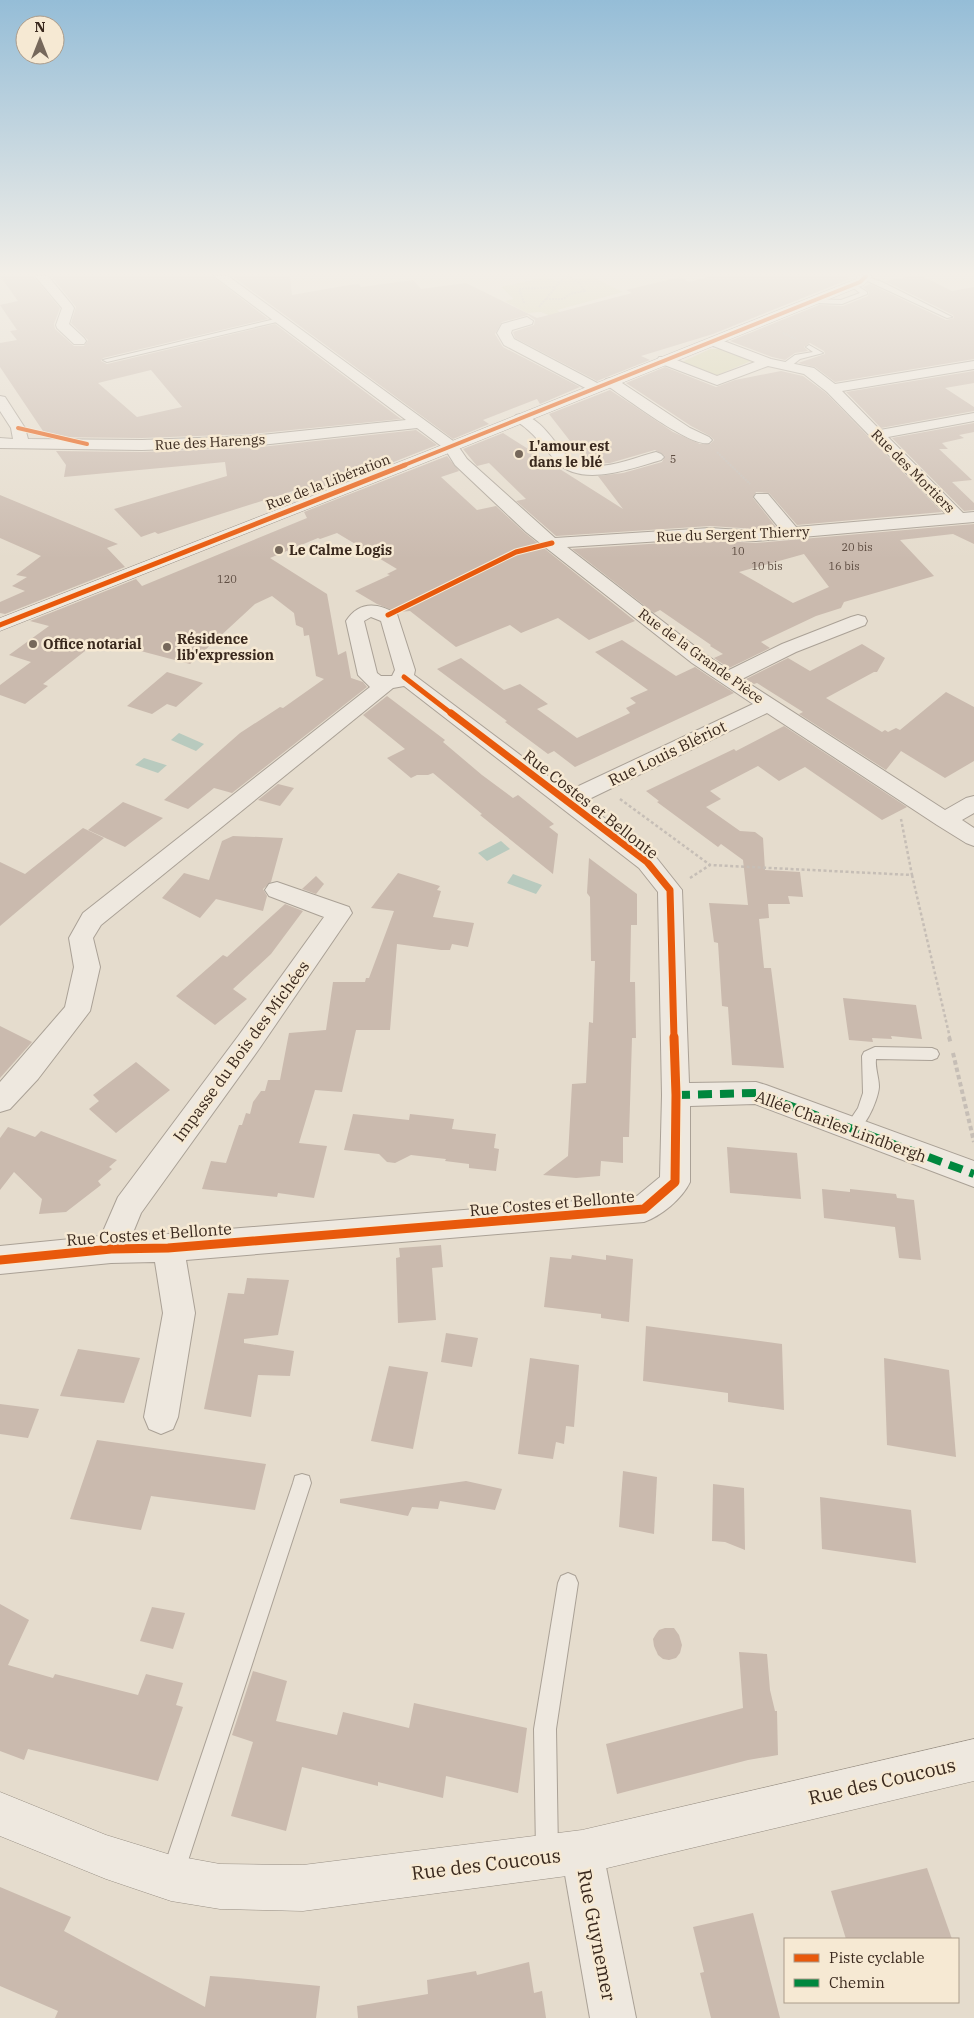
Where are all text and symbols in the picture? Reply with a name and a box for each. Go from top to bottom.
north arrow [15,15,65,65]
text: N [34,18,46,36]
street label: Rue des Mortiers [867,425,959,517]
street label: Rue des Harengs [154,430,266,454]
place label: L'amour est dans le blé [529,437,610,471]
marker: L'amour est dans le blé [513,448,525,460]
street label: Rue de la Libération [263,450,393,514]
house number: 5 [670,452,676,466]
street label: Rue du Sergent Thierry [656,522,810,546]
house number: 20 bis [841,540,873,554]
place label: Le Calme Logis [289,541,392,559]
marker: Le Calme Logis [273,544,285,556]
house number: 10 [731,544,745,558]
house number: 10 bis [751,559,783,573]
house number: 16 bis [828,559,860,573]
house number: 120 [217,572,237,586]
street label: Rue de la Grande Pièce [635,604,767,708]
place label: Résidence lib'expression [177,630,274,664]
place label: Office notarial [43,635,142,653]
marker: Office notarial [27,638,39,650]
marker: Résidence lib'expression [161,641,173,653]
street label: Rue Louis Blériot [605,716,730,790]
street label: Rue Costes et Bellonte [519,745,663,863]
street label: Impasse du Bois des Michées [169,957,313,1145]
street label: Allée Charles Lindbergh [753,1086,929,1166]
street label: Rue Costes et Bellonte [469,1186,635,1220]
street label: Rue Costes et Bellonte [66,1218,232,1250]
street label: Rue des Coucous [806,1752,958,1810]
street label: Rue des Coucous [410,1843,562,1885]
street label: Rue Guynemer [572,1867,622,2003]
legend [784,1938,959,2003]
text: Piste cyclable [829,1948,925,1967]
text: Chemin [829,1973,885,1992]

